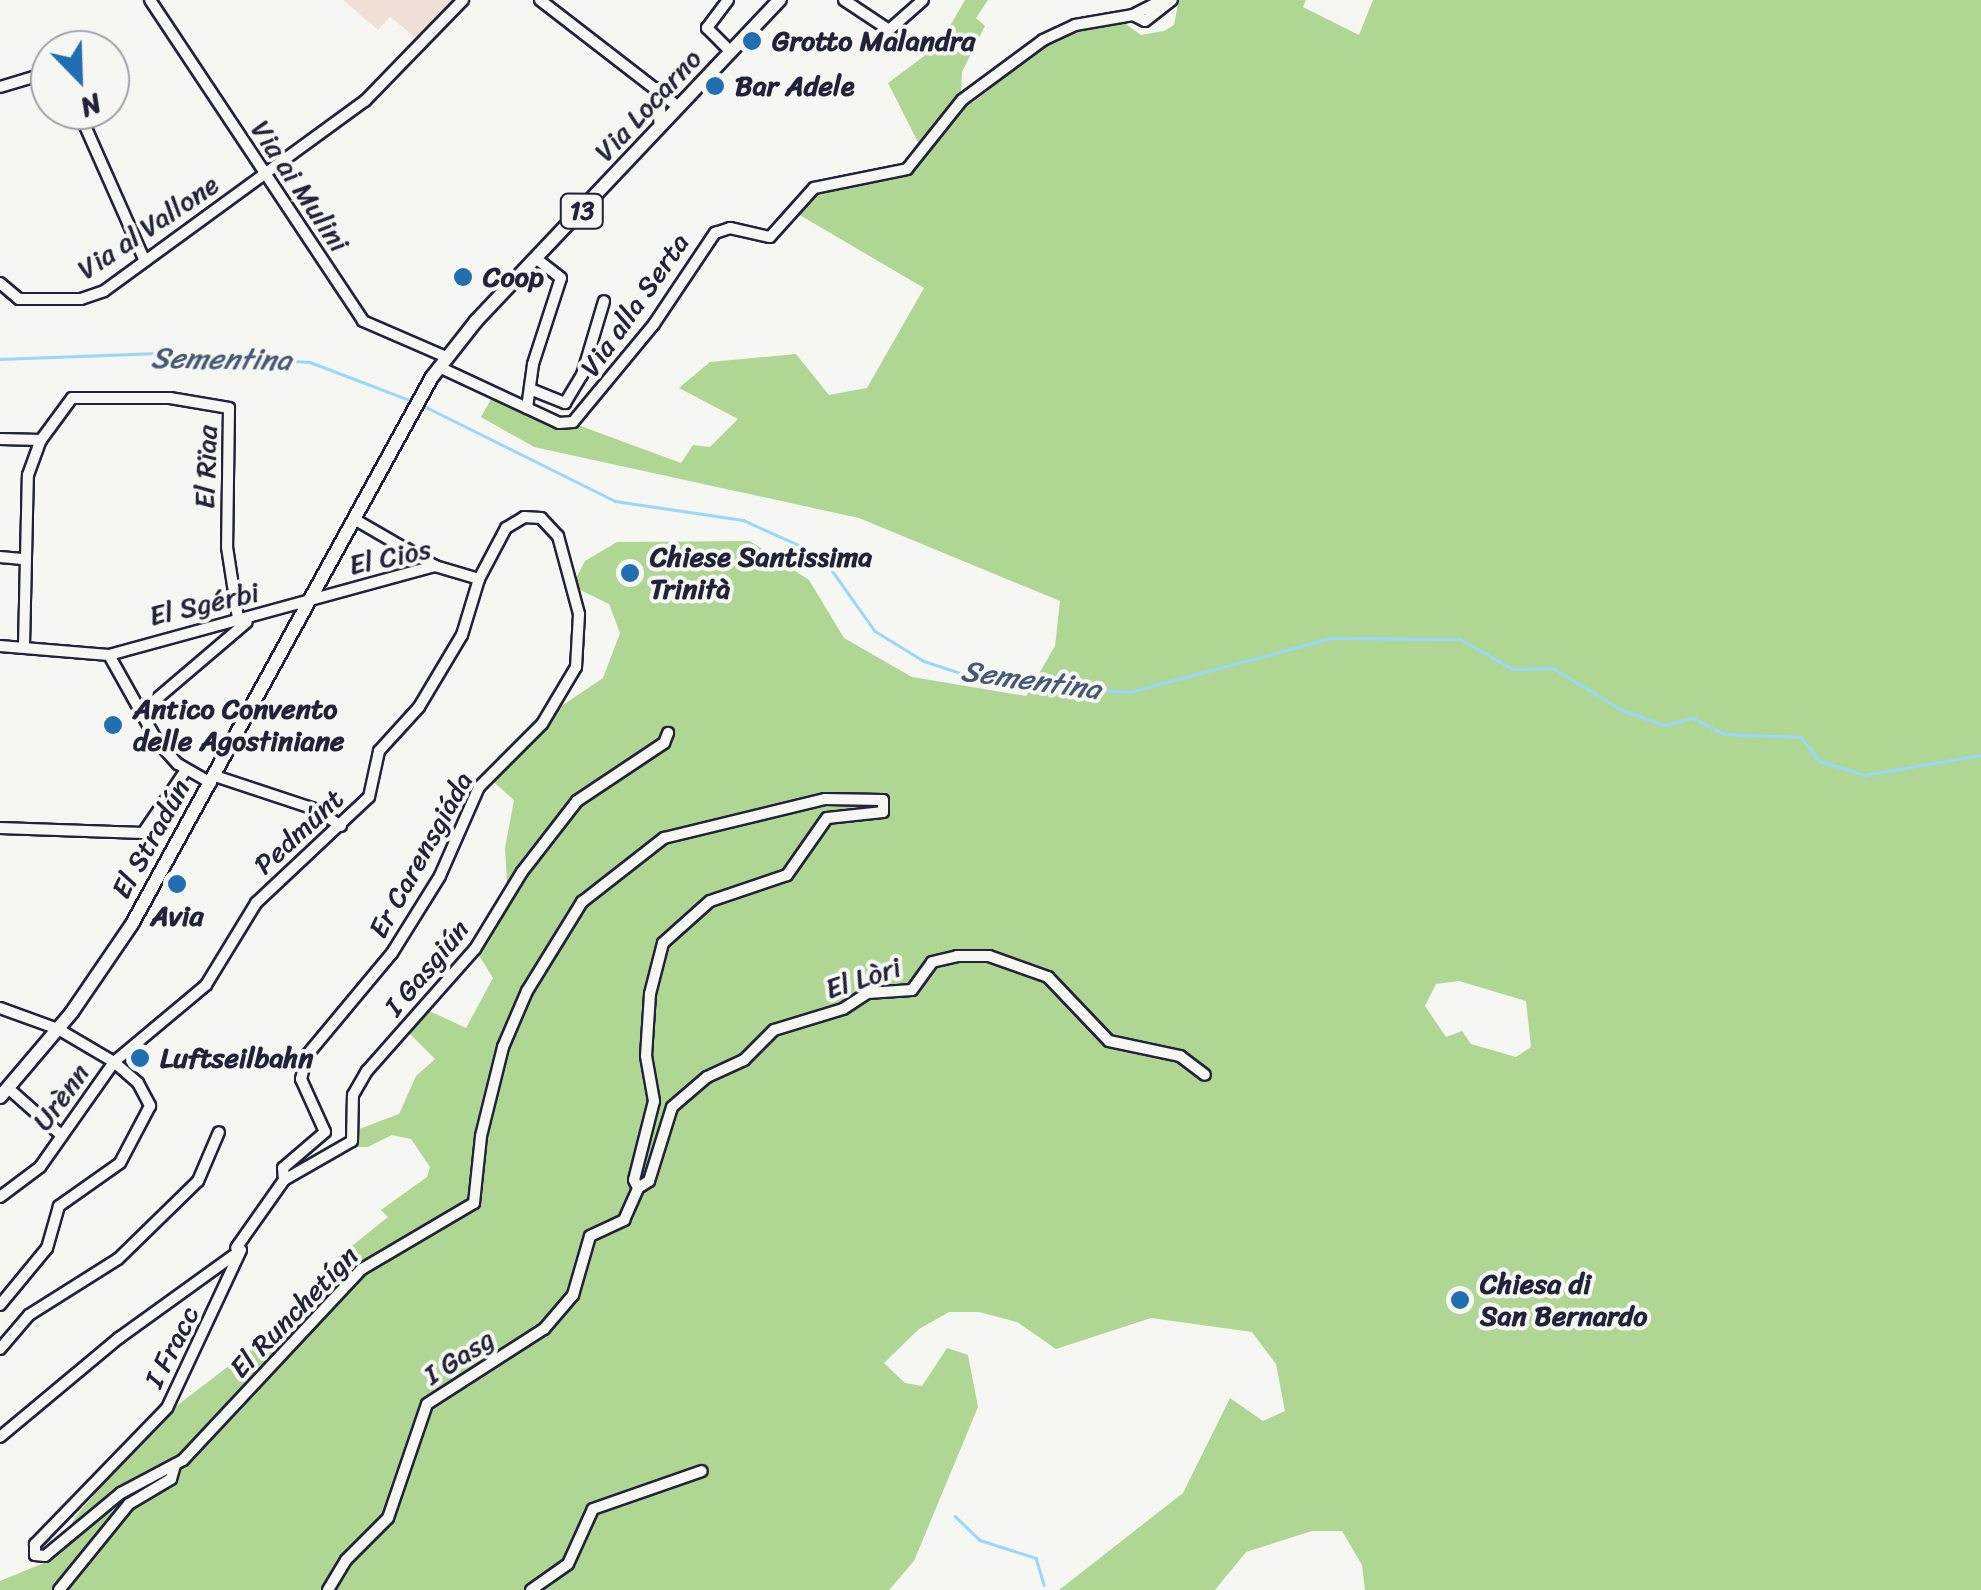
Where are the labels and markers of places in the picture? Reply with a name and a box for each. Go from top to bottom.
place label: Grotto Malandra [772,24,974,58]
marker: Grotto Malandra [741,30,763,52]
place label: Bar Adele [735,69,855,103]
marker: Bar Adele [704,75,726,97]
place label: Coop [483,260,544,294]
marker: Coop [452,266,474,288]
place label: Chiese Santissima Trinità [650,540,872,606]
marker: Chiese Santissima Trinità [619,562,641,584]
place label: Antico Convento delle Agostiniane [133,692,345,758]
marker: Antico Convento delle Agostiniane [102,714,124,736]
marker: Avia [166,873,188,895]
place label: Avia [150,899,204,933]
place label: Luftseilbahn [160,1041,313,1075]
marker: Luftseilbahn [129,1047,151,1069]
place label: Chiesa di San Bernardo [1480,1267,1647,1333]
marker: Chiesa di San Bernardo [1449,1289,1471,1311]

